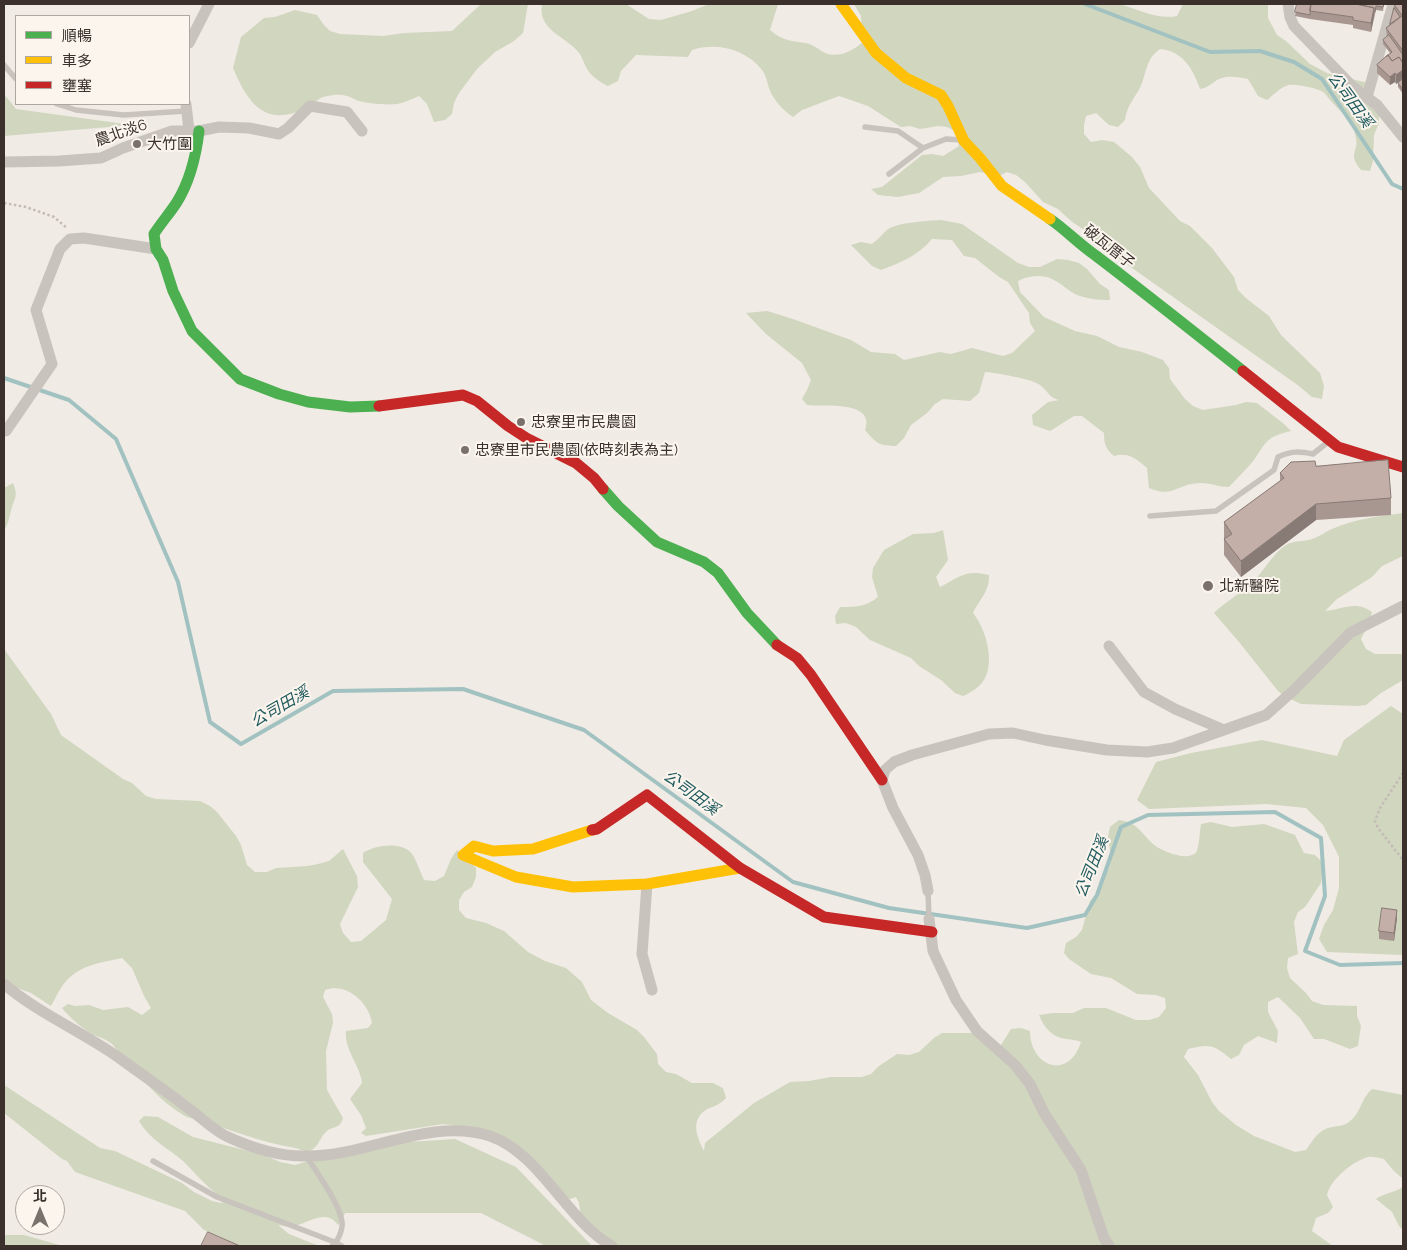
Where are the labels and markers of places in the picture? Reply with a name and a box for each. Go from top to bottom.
place label: 大竹圍 [147,135,192,153]
marker: 大竹圍 [131,138,143,150]
place label: 忠寮里市民農園 [531,413,636,431]
marker: 忠寮里市民農園 [515,416,527,428]
place label: 忠寮里市民農園(依時刻表為主) [475,441,678,459]
marker: 忠寮里市民農園(依時刻表為主) [459,444,471,456]
place label: 北新醫院 [1219,577,1279,595]
marker: 北新醫院 [1201,579,1215,593]

